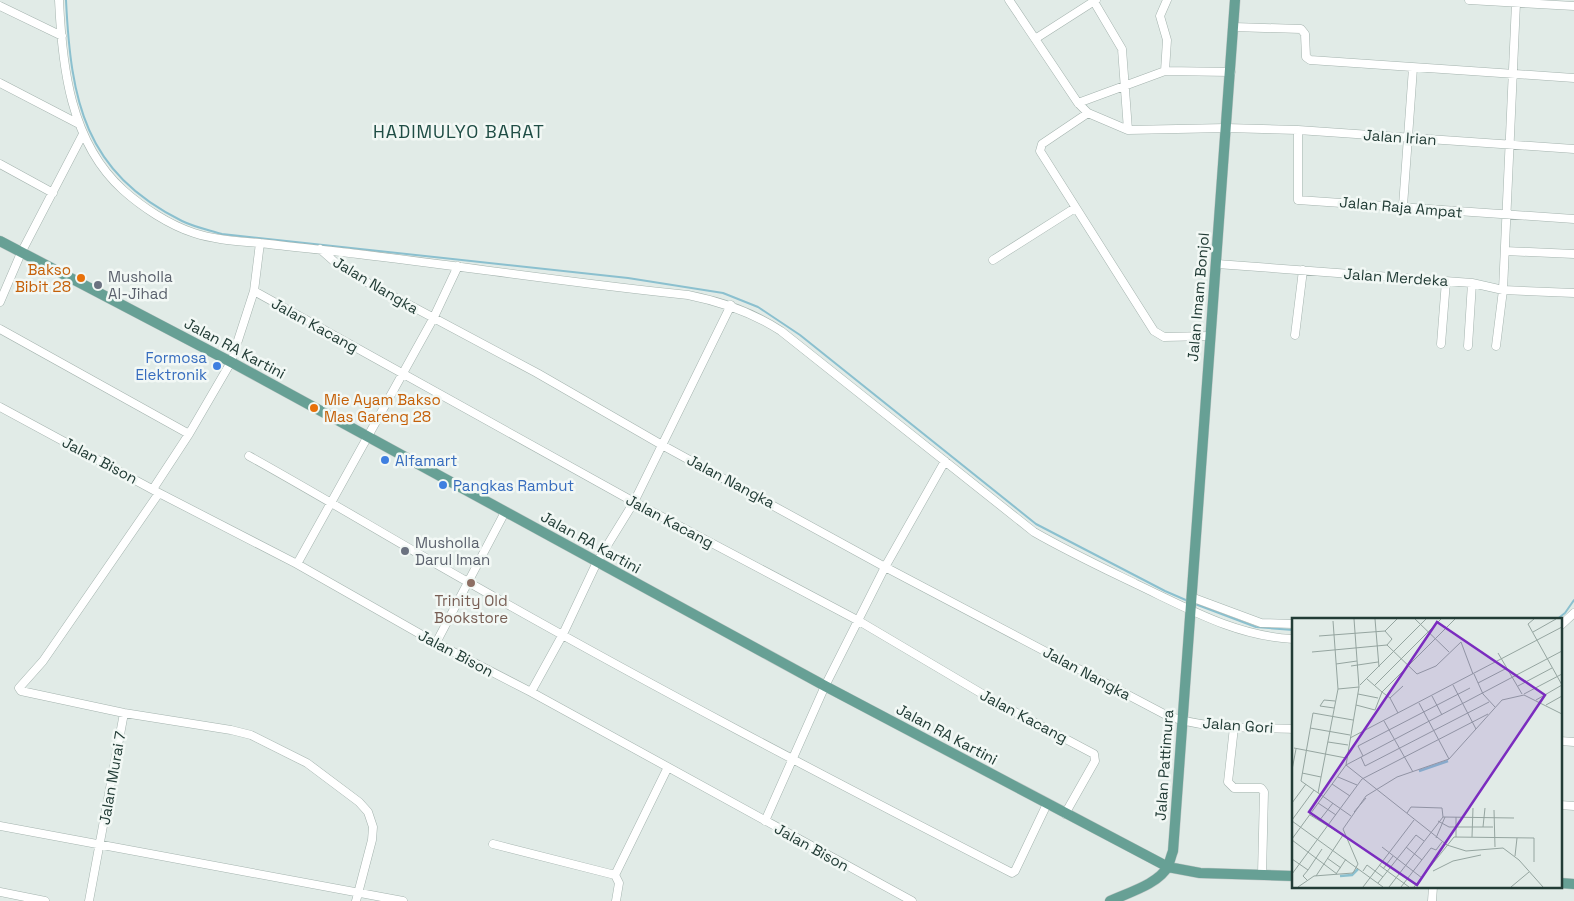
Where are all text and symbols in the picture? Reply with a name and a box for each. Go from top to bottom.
district label: HADIMULYO BARAT [373,120,545,143]
street label: Jalan Irian [1363,125,1437,149]
street label: Jalan Raja Ampat [1339,192,1464,222]
street label: Jalan Imam Bonjol [1183,232,1213,362]
street label: Jalan Nangka [330,252,423,318]
place label: Bakso Bibit 28 [15,260,71,296]
street label: Jalan Merdeka [1343,264,1449,290]
place label: Musholla Al-Jihad [108,267,173,303]
marker: Bakso Bibit 28 [75,272,87,284]
marker: Musholla Al-Jihad [92,279,104,291]
street label: Jalan Kacang [268,293,362,357]
street label: Jalan RA Kartini [181,313,289,383]
place label: Formosa Elektronik [135,348,207,384]
marker: Formosa Elektronik [211,360,223,372]
place label: Mie Ayam Bakso Mas Gareng 28 [324,390,441,426]
marker: Mie Ayam Bakso Mas Gareng 28 [308,402,320,414]
street label: Jalan Bison [59,432,141,488]
street label: Jalan Nangka [684,450,778,512]
place label: Alfamart [395,451,457,470]
marker: Alfamart [379,454,391,466]
place label: Pangkas Rambut [453,476,574,495]
marker: Pangkas Rambut [437,479,449,491]
street label: Jalan Kacang [623,490,717,552]
street label: Jalan RA Kartini [537,507,645,577]
place label: Musholla Darul Iman [415,533,490,569]
marker: Musholla Darul Iman [399,545,411,557]
marker: Trinity Old Bookstore [465,577,477,589]
place label: Trinity Old Bookstore [434,591,508,627]
inset map [1292,618,1562,888]
street label: Jalan Bison [415,625,497,681]
street label: Jalan Nangka [1040,642,1134,704]
street label: Jalan Kacang [977,685,1071,747]
street label: Jalan RA Kartini [893,699,1001,769]
street label: Jalan Pattimura [1151,708,1177,821]
street label: Jalan Gori [1202,713,1274,737]
street label: Jalan Murai 7 [94,730,130,826]
street label: Jalan Bison [771,819,853,875]

